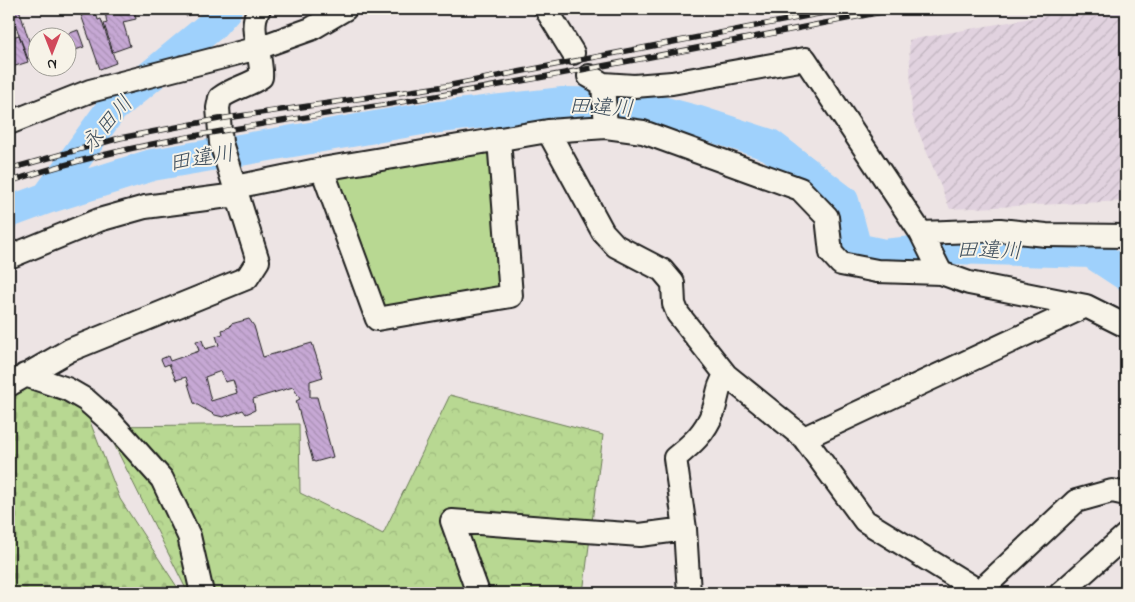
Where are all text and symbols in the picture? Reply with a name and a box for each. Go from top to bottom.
north arrow [28,28,78,78]
text: N [47,53,57,74]
water label: 永田川 [75,90,142,160]
water label: 田違川 [567,91,635,127]
water label: 田違川 [166,138,237,181]
water label: 田違川 [956,235,1022,269]

